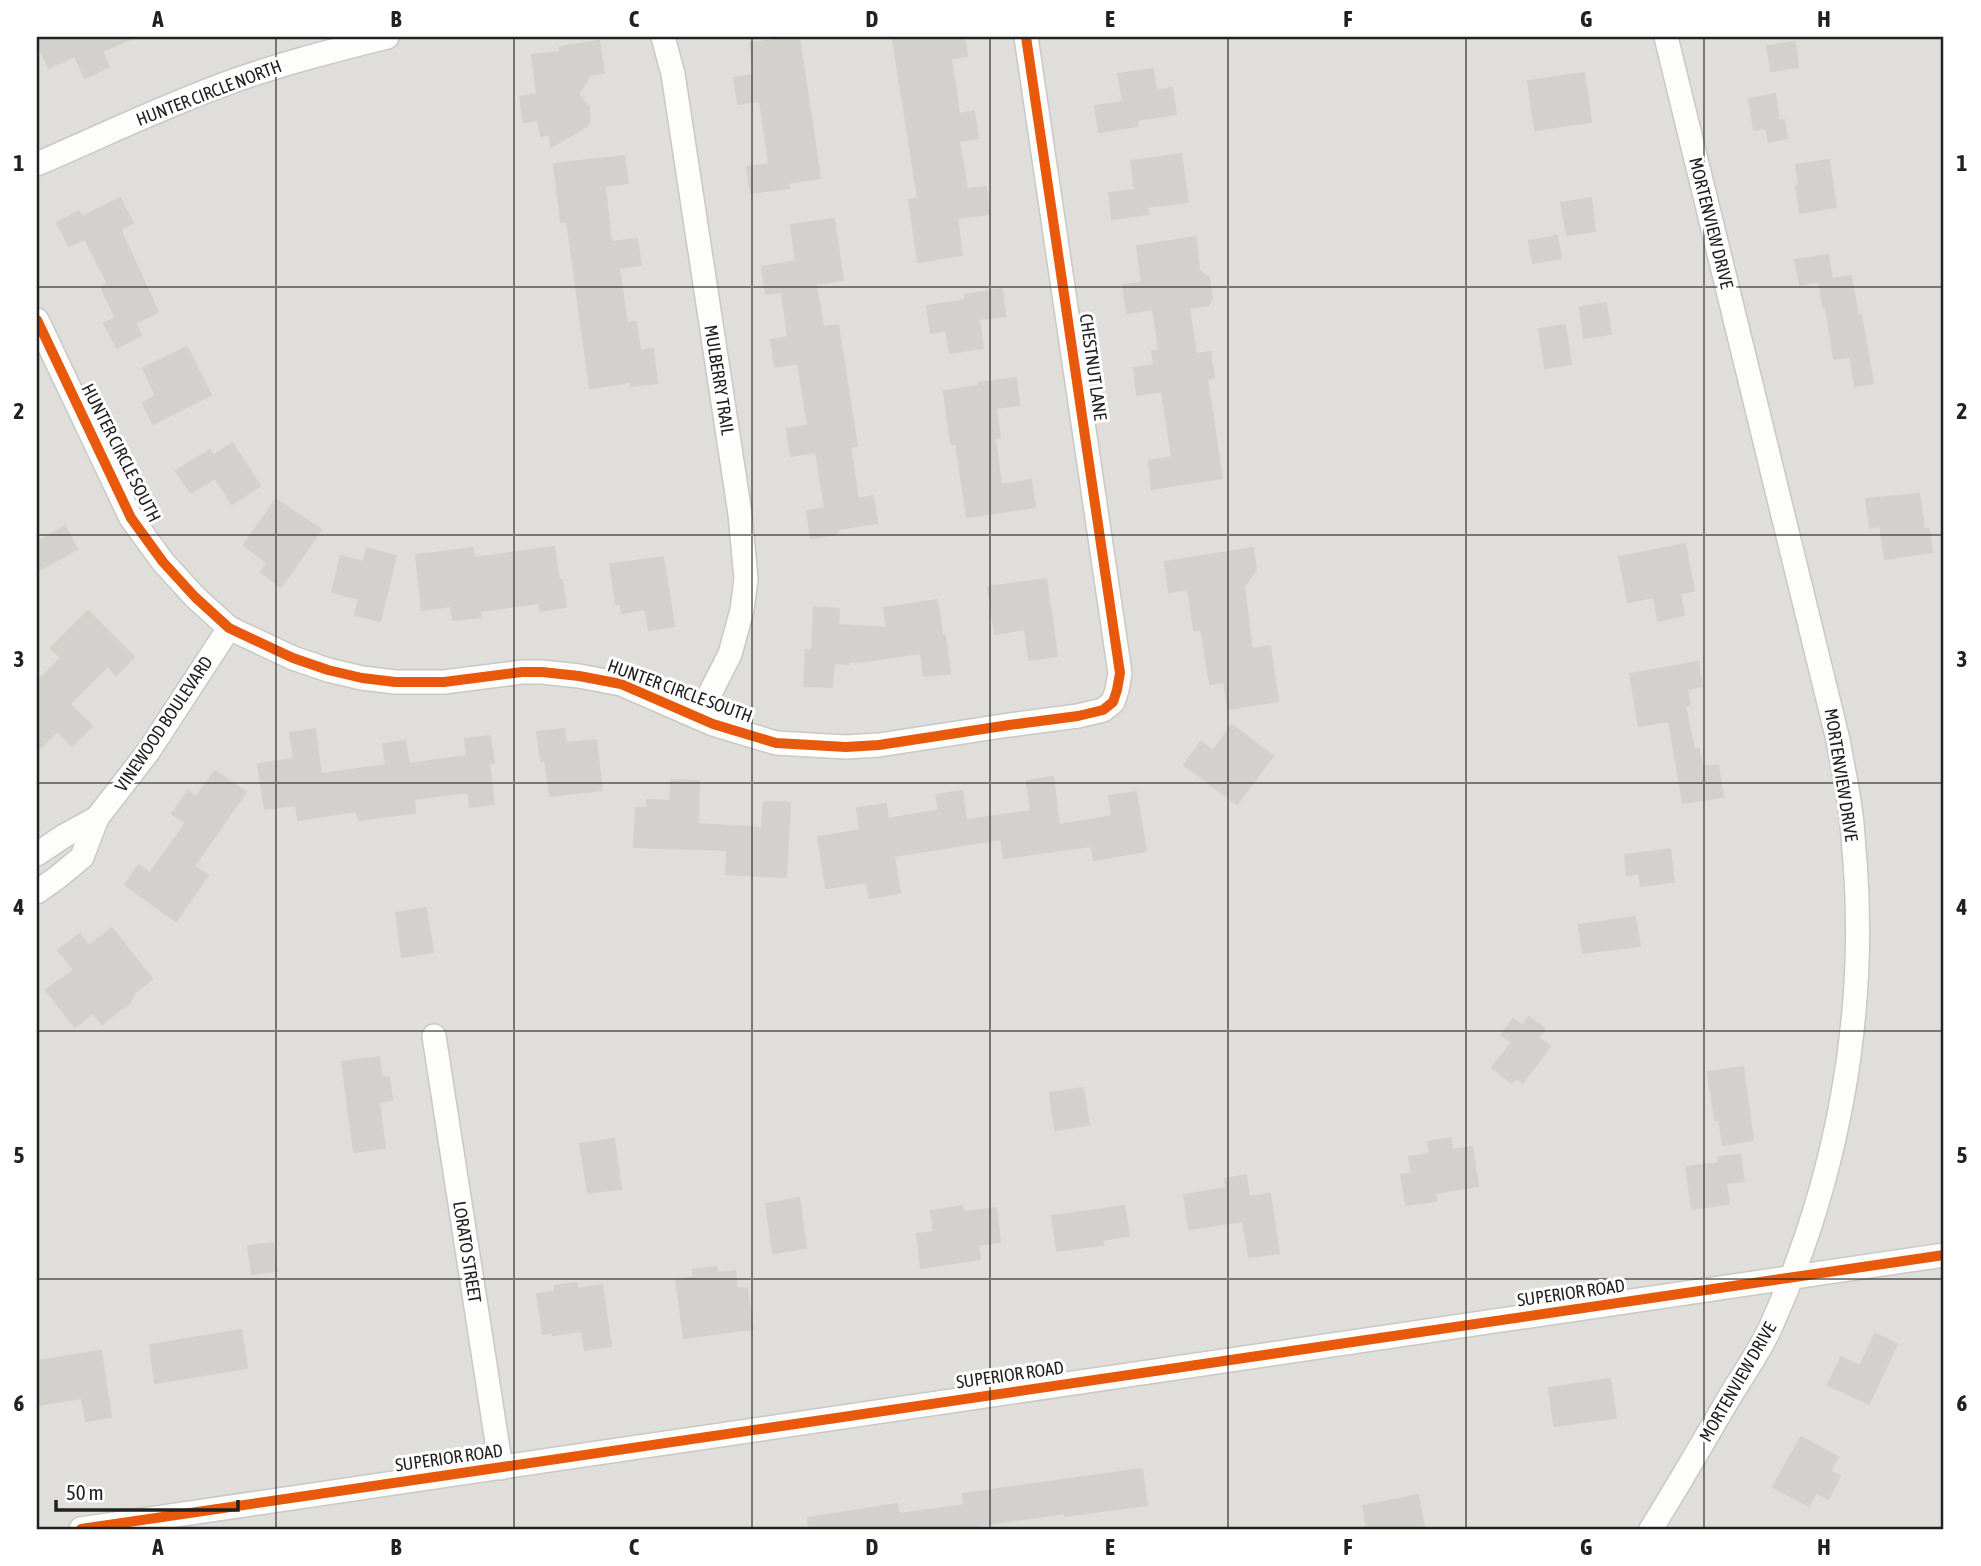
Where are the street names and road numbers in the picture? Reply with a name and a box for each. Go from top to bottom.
street label: HUNTER CIRCLE NORTH [133,55,284,130]
street label: MORTENVIEW DRIVE [1685,155,1738,291]
street label: CHESTNUT LANE [1076,312,1111,422]
street label: MULBERRY TRAIL [700,323,739,437]
street label: HUNTER CIRCLE SOUTH [77,380,165,525]
street label: VINEWOOD BOULEVARD [110,652,217,795]
street label: HUNTER CIRCLE SOUTH [605,655,755,726]
street label: MORTENVIEW DRIVE [1821,707,1862,843]
street label: LORATO STREET [449,1200,486,1304]
street label: SUPERIOR ROAD [1516,1275,1626,1310]
street label: MORTENVIEW DRIVE [1695,1318,1780,1445]
street label: SUPERIOR ROAD [955,1357,1065,1392]
street label: SUPERIOR ROAD [394,1440,504,1475]

